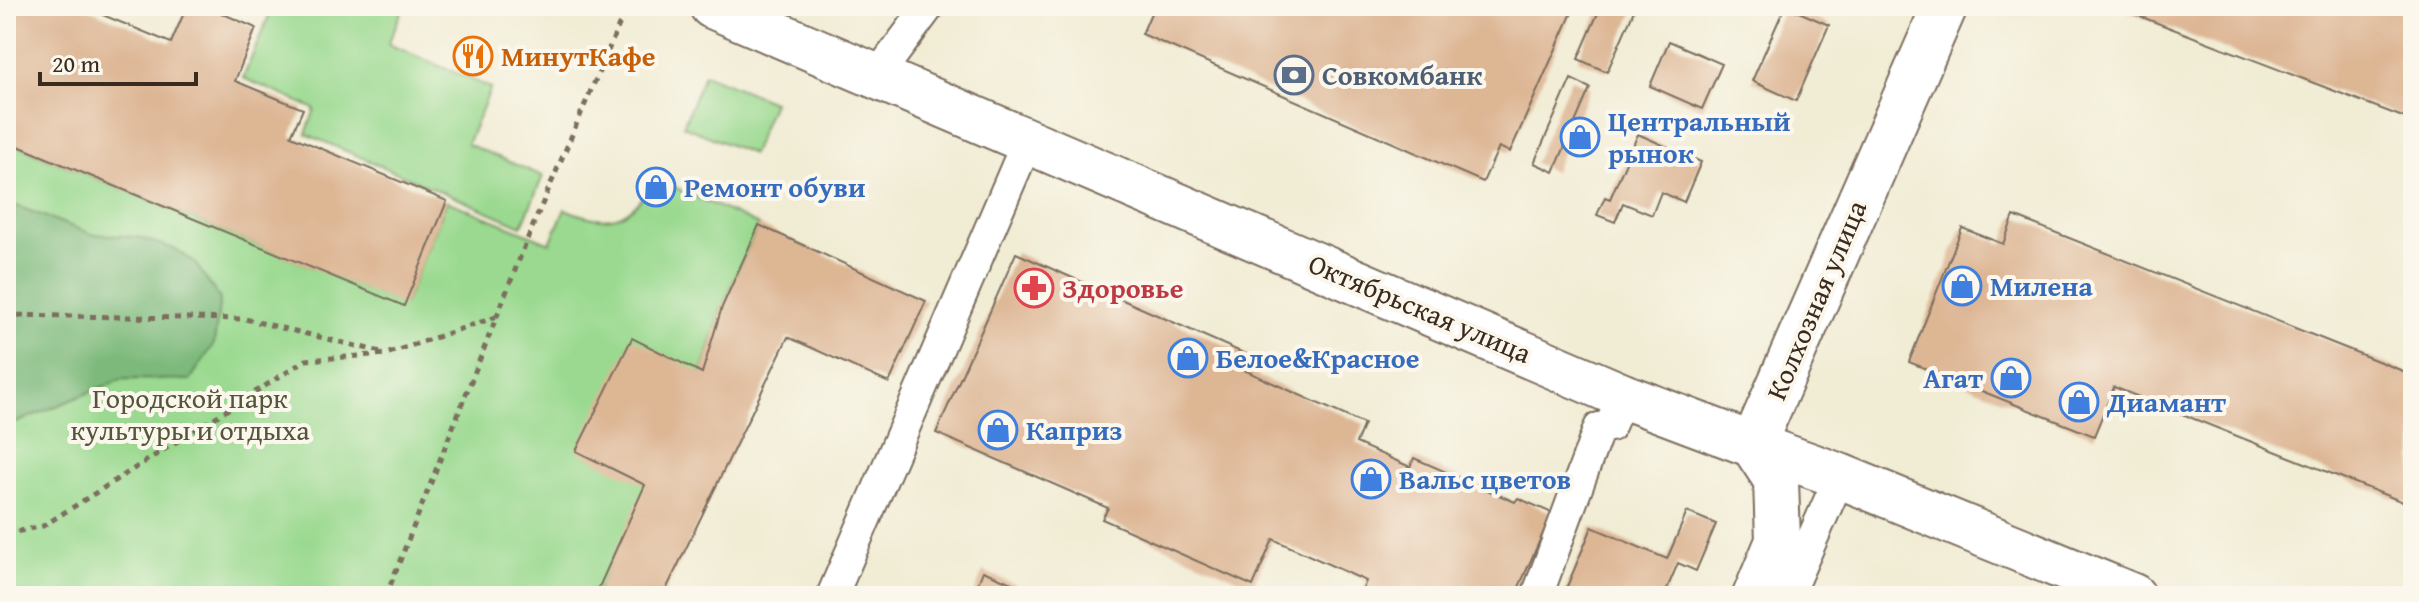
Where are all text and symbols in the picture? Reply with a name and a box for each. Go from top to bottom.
restaurant icon: МинутКафе [452,35,494,77]
place label: МинутКафе [501,35,656,76]
scale bar [40,36,196,86]
text: 20 m [52,46,100,81]
bank icon: Совкомбанк [1273,54,1315,96]
place label: Совкомбанк [1322,54,1483,95]
place label: Центральный рынок [1608,100,1791,173]
shop icon: Центральный рынок [1559,116,1601,158]
shop icon: Ремонт обуви [635,166,677,208]
place label: Ремонт обуви [684,166,866,207]
street label: Колхозная улица [1755,193,1876,406]
street label: Октябрьская улица [1302,242,1539,373]
shop icon: Милена [1941,265,1983,307]
place label: Милена [1990,265,2093,306]
pharmacy icon: Здоровье [1013,267,1055,309]
place label: Здоровье [1062,267,1183,308]
shop icon: Белое&Красное [1167,337,1209,379]
place label: Белое&Красное [1216,337,1420,378]
place label: Агат [1923,357,1983,398]
shop icon: Агат [1990,357,2032,399]
park label: Городской парк культуры и отдыха [70,377,310,450]
shop icon: Диамант [2058,381,2100,423]
place label: Диамант [2106,381,2226,422]
shop icon: Каприз [977,409,1019,451]
place label: Каприз [1026,409,1123,450]
shop icon: Вальс цветов [1350,458,1392,500]
place label: Вальс цветов [1399,458,1571,499]

